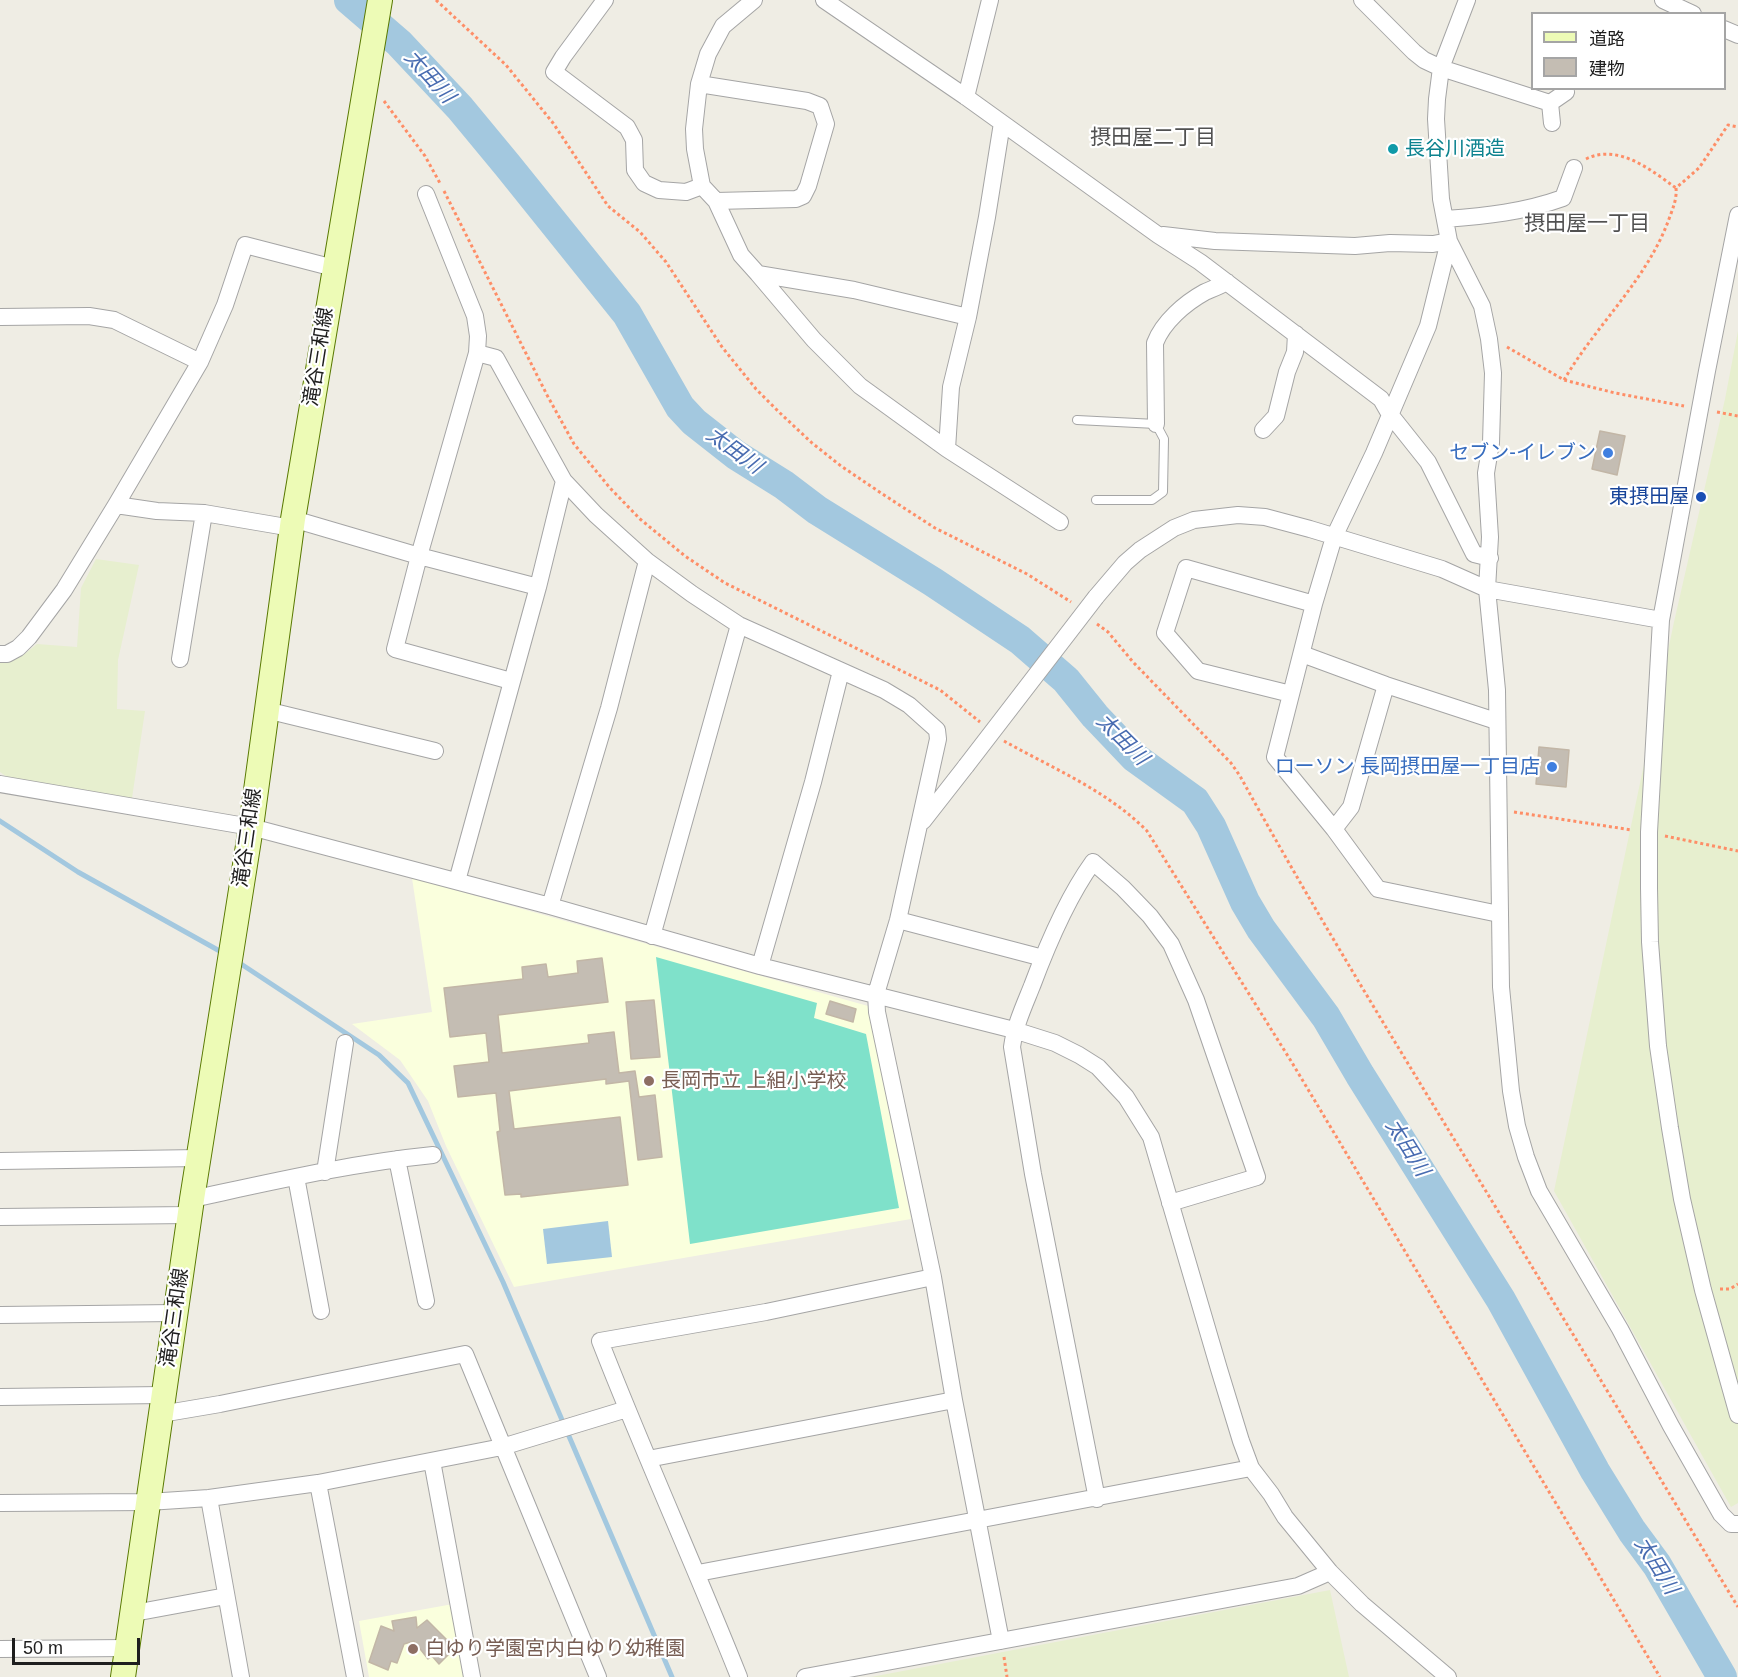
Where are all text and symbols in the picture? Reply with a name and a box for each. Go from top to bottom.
legend [1531,12,1726,90]
text: 道路 [1589,29,1625,49]
water label: 太田川 [399,45,459,109]
text: 建物 [1589,59,1625,79]
district label: 摂田屋二丁目 [1090,125,1216,151]
place label: 長谷川酒造 [1405,137,1505,161]
marker: 長谷川酒造 [1386,142,1400,156]
district label: 摂田屋一丁目 [1524,211,1650,237]
street label: 滝谷三和線 [299,306,339,408]
water label: 太田川 [701,422,767,480]
place label: セブン-イレブン [1449,441,1596,465]
marker: セブン-イレブン [1601,446,1615,460]
place label: 東摂田屋 [1609,485,1689,509]
marker: 東摂田屋 [1694,490,1708,504]
water label: 太田川 [1091,709,1153,771]
place label: ローソン 長岡摂田屋一丁目店 [1274,755,1540,779]
marker: ローソン 長岡摂田屋一丁目店 [1545,760,1559,774]
street label: 滝谷三和線 [229,787,267,889]
place label: 長岡市立 上組小学校 [661,1069,847,1093]
marker: 長岡市立 上組小学校 [642,1074,656,1088]
water label: 太田川 [1380,1115,1434,1181]
street label: 滝谷三和線 [156,1267,194,1369]
water label: 太田川 [1629,1533,1683,1599]
scale bar [15,1626,142,1664]
place label: 白ゆり学園宮内白ゆり幼稚園 [425,1637,685,1661]
text: 50 m [23,1638,63,1658]
marker: 白ゆり学園宮内白ゆり幼稚園 [406,1642,420,1656]

